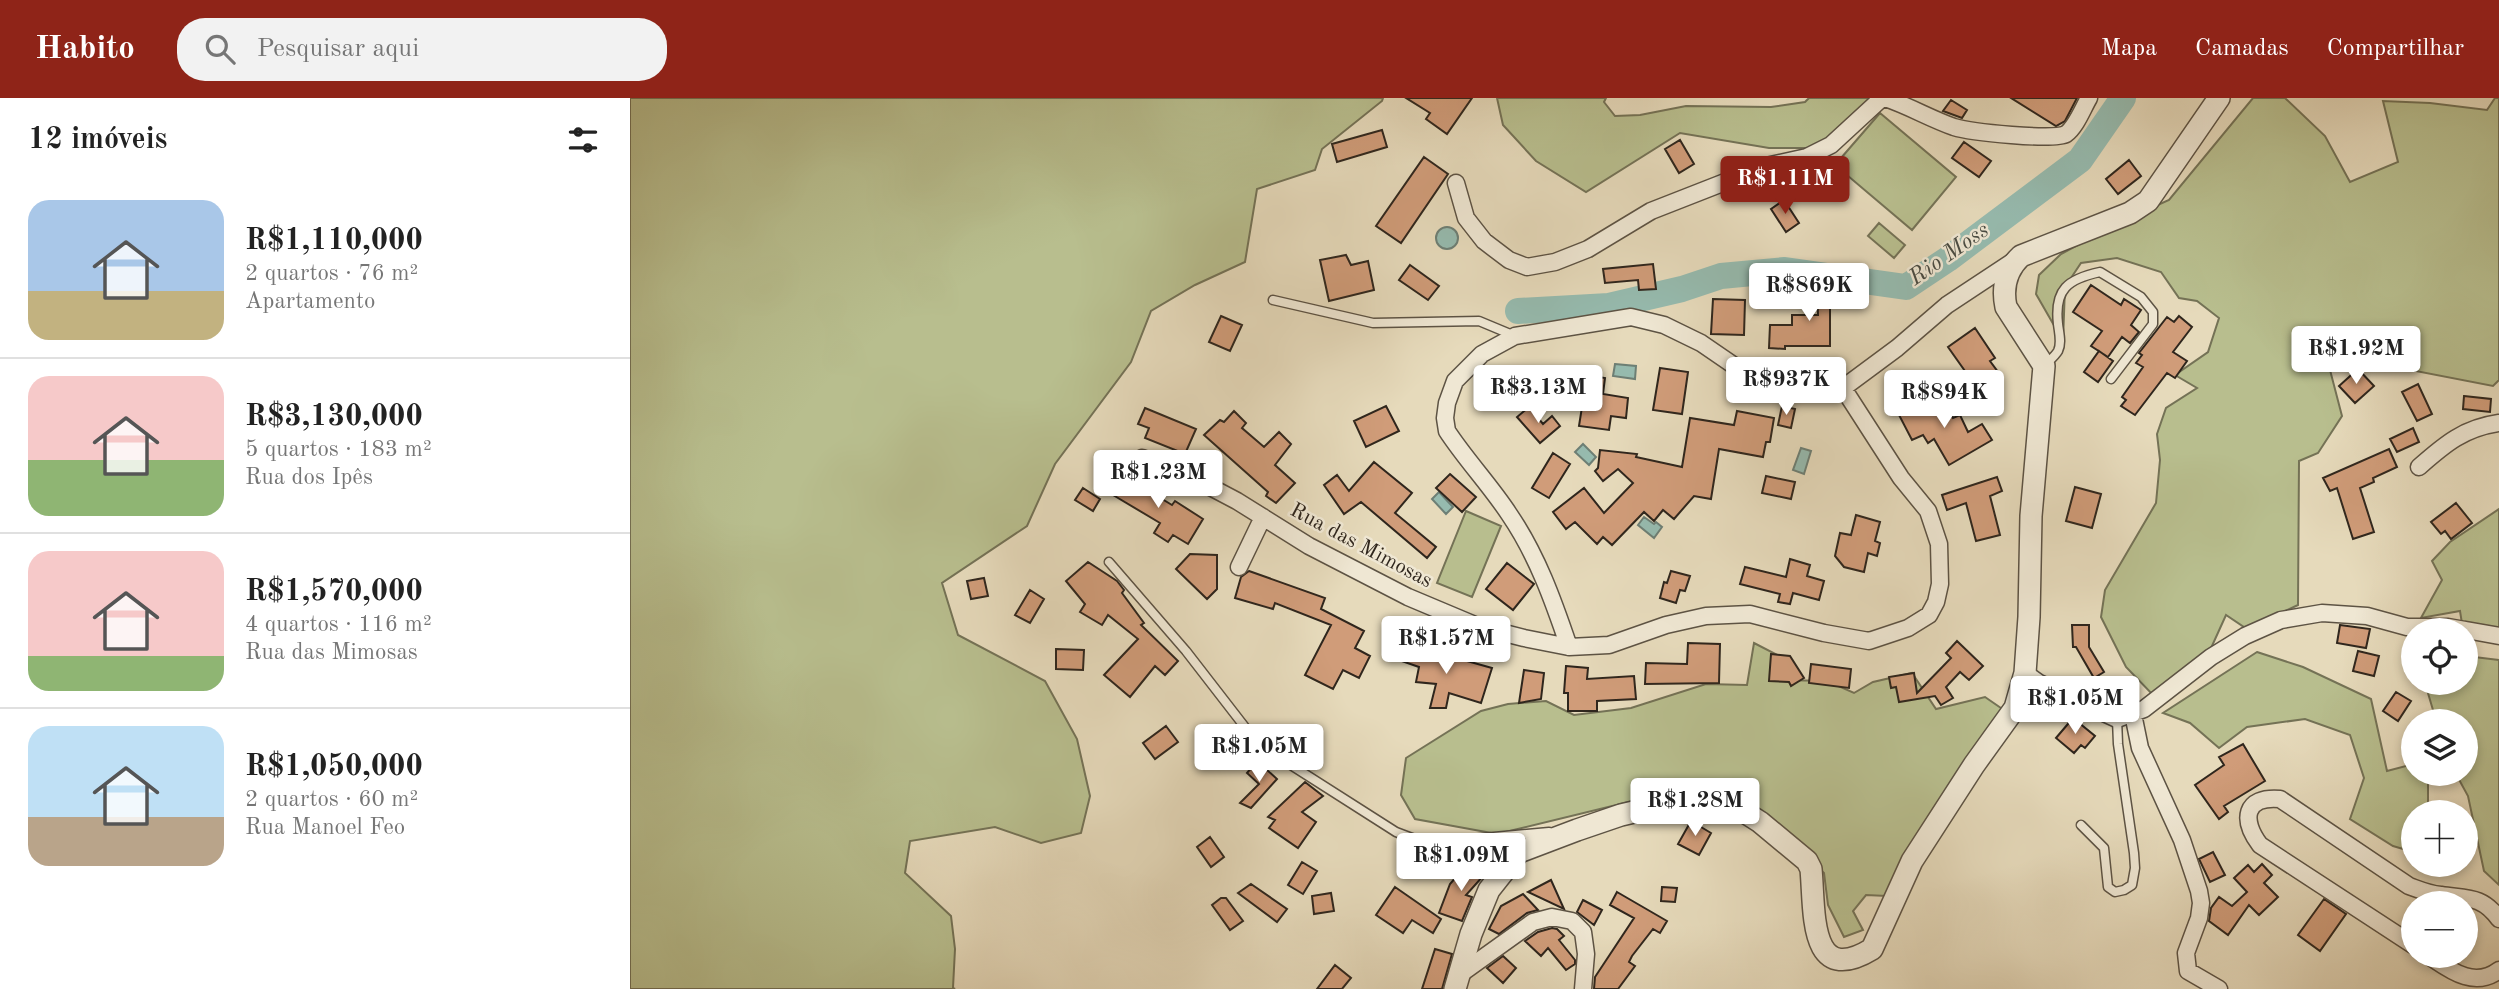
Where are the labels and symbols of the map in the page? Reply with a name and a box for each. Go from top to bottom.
pin: R$1.11M [1720,156,1850,216]
water label: Rio Moss [1904,218,1993,290]
pin: R$869K [1752,264,1866,323]
pin: R$1.92M [2291,327,2421,386]
pin: R$937K [1729,358,1843,417]
pin: R$3.13M [1473,366,1603,425]
pin: R$894K [1887,370,2001,430]
pin: R$1.23M [1093,450,1223,510]
street label: Rua das Mimosas [1286,500,1436,592]
pin: R$1.57M [1381,616,1511,676]
pin: R$1.05M [2010,676,2140,736]
pin: R$1.05M [1194,724,1324,784]
pin: R$1.28M [1630,778,1760,838]
pin: R$1.09M [1396,834,1526,893]

